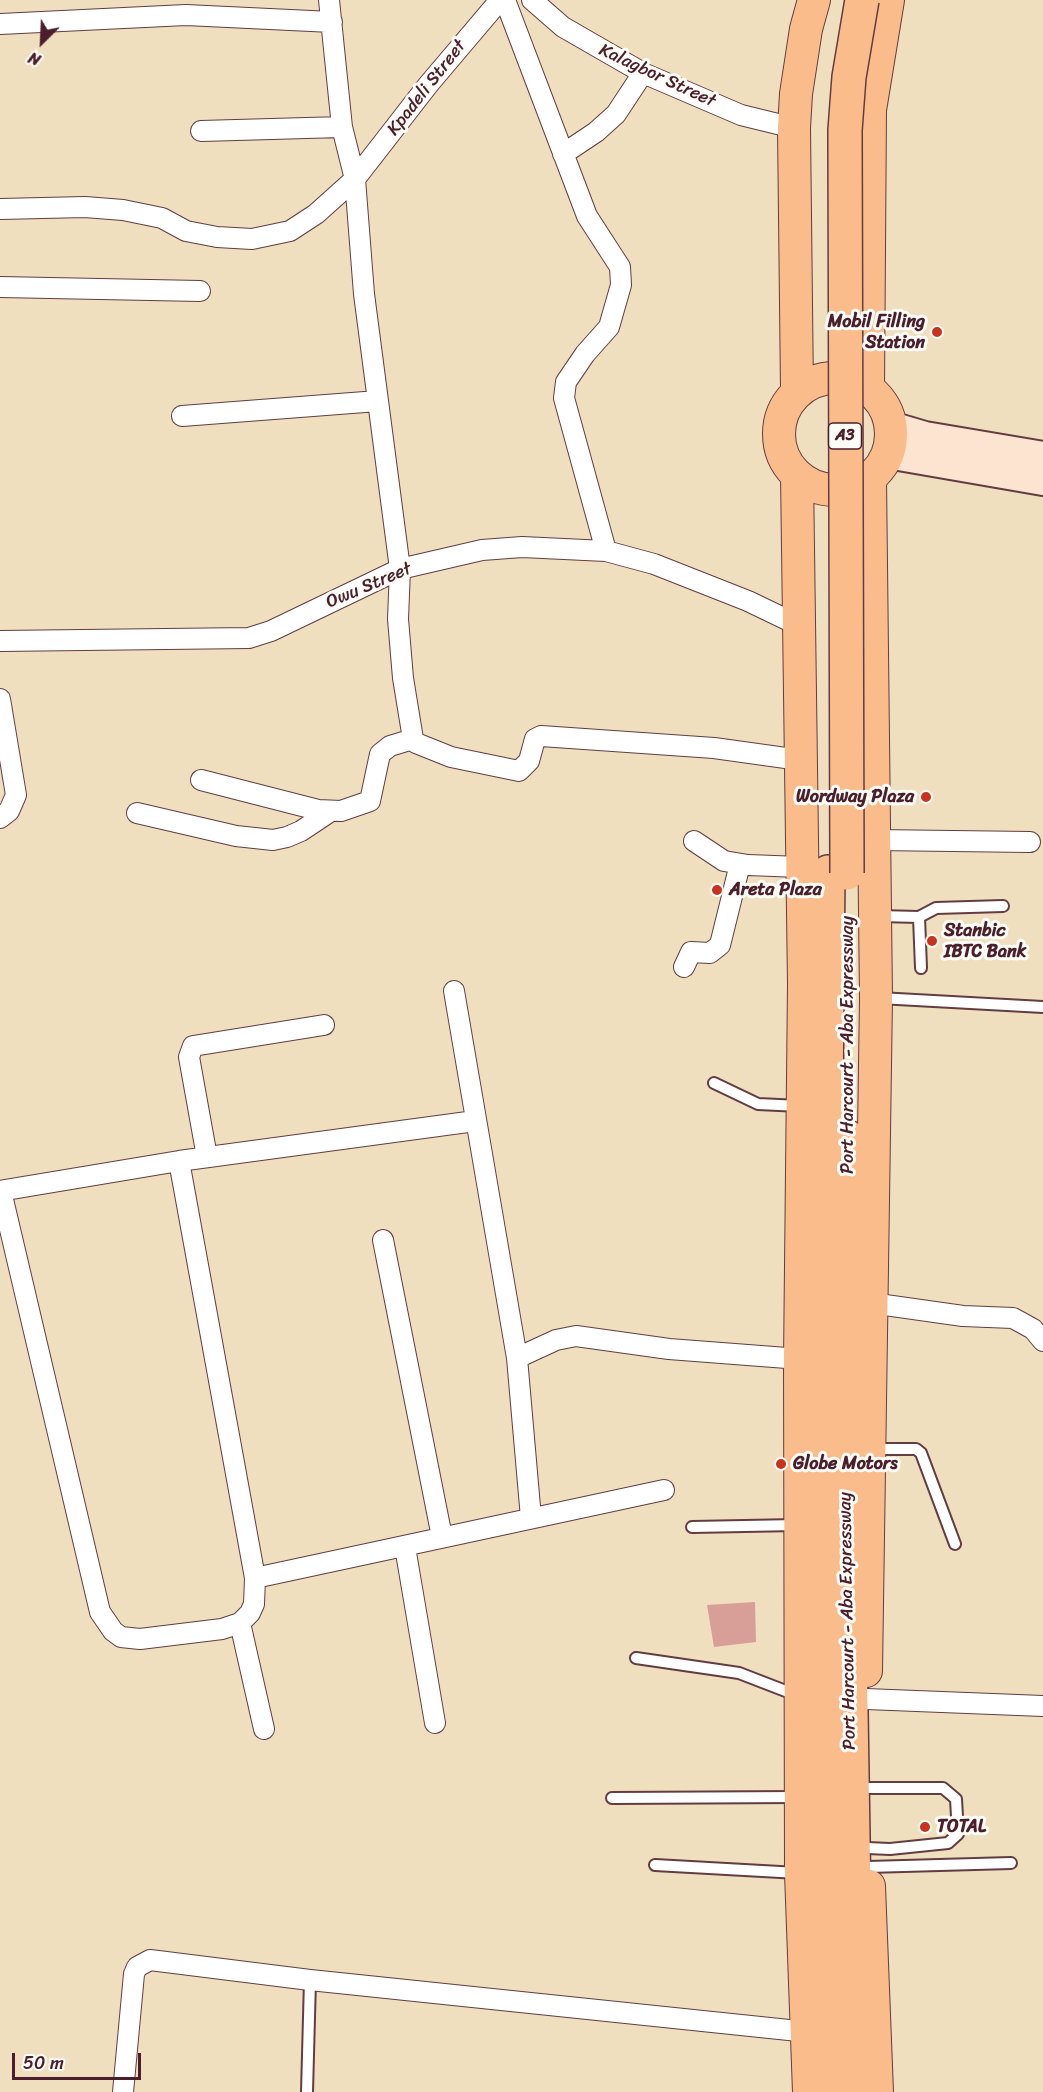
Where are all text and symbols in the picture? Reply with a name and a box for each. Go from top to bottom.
north arrow [12,12,72,72]
street label: Kpadeli Street [383,36,471,140]
street label: Kalagbor Street [595,40,719,112]
text: N [24,43,45,74]
place label: Mobil Filling Station [828,311,925,354]
marker: Mobil Filling Station [930,325,944,339]
road number: A3 [828,423,862,449]
street label: Owu Street [323,558,415,614]
place label: Wordway Plaza [796,786,914,808]
marker: Wordway Plaza [919,790,933,804]
place label: Areta Plaza [729,879,822,901]
marker: Areta Plaza [710,883,724,897]
street label: Port Harcourt - Aba Expressway [837,916,859,1174]
place label: Stanbic IBTC Bank [944,920,1026,962]
marker: Stanbic IBTC Bank [925,934,939,948]
place label: Globe Motors [793,1453,898,1475]
marker: Globe Motors [774,1457,788,1471]
street label: Port Harcourt - Aba Expressway [835,1492,861,1750]
place label: TOTAL [937,1816,986,1838]
marker: TOTAL [918,1820,932,1834]
scale bar [15,2041,144,2079]
text: 50 m [23,2047,64,2079]

